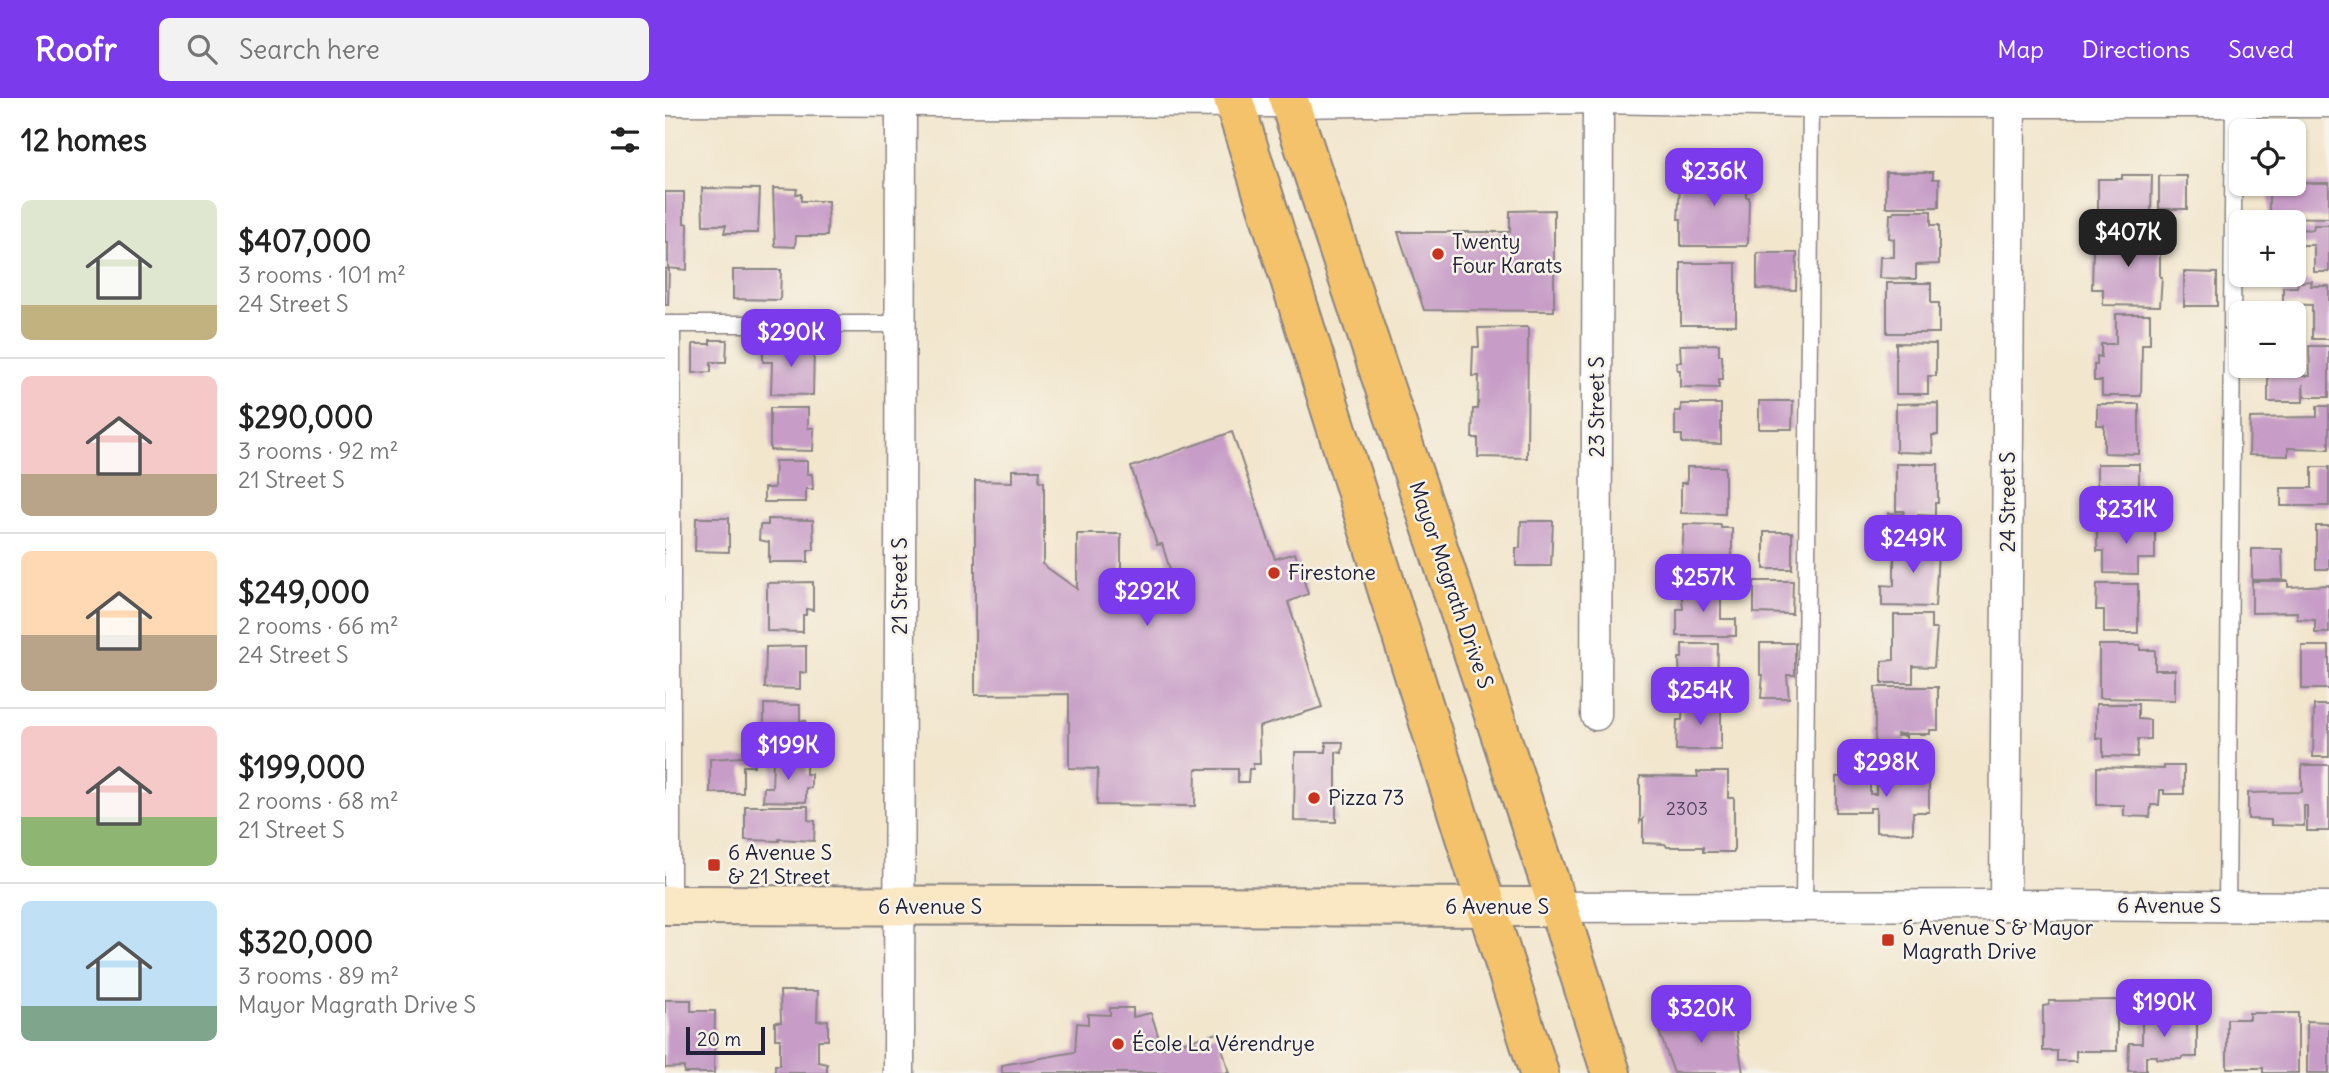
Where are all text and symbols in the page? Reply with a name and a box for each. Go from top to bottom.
search box [159,18,649,81]
text: Roofr [35,28,117,70]
icon: search [183,30,221,68]
text: Search here [239,33,380,66]
text: Map [1997,34,2044,64]
text: Directions [2082,34,2190,64]
text: Saved [2228,34,2294,64]
map controls [2229,119,2306,378]
button: locate [2229,119,2306,196]
text: 12 homes [21,121,147,159]
icon: filters [606,121,644,159]
pin: $236K [1665,148,1763,208]
text: $236K [1681,156,1747,185]
pin: $407K [2079,209,2177,269]
button: + [2229,210,2306,287]
text: $407K [2095,217,2161,246]
text: $407,000 [238,222,372,260]
icon: home [77,228,161,312]
place label: Twenty Four Karats [1452,228,1562,279]
marker: Twenty Four Karats [1430,246,1446,262]
text: 3 rooms · 101 m² [238,260,406,289]
text: 24 Street S [238,289,349,318]
button: − [2229,301,2306,378]
pin: $290K [742,310,840,369]
text: $290K [757,317,825,346]
street label: 23 Street S [1583,356,1610,458]
text: $290,000 [238,398,374,436]
icon: home [77,404,161,488]
text: 3 rooms · 92 m² [238,436,398,465]
street label: 24 Street S [1994,451,2021,553]
text: 21 Street S [238,465,345,494]
street label: Mayor Magrath Drive S [1403,478,1500,692]
pin: $231K [2077,486,2175,546]
text: $231K [2095,494,2157,523]
pin: $249K [1864,516,1962,575]
text: $249K [1880,523,1946,552]
street label: 21 Street S [886,537,913,635]
pin: $257K [1654,554,1752,614]
place label: Firestone [1288,559,1376,586]
text: $257K [1671,562,1735,591]
marker: Firestone [1266,565,1282,581]
pin: $292K [1098,568,1196,628]
text: $249,000 [238,573,370,611]
text: $292K [1114,576,1180,605]
icon: home [77,579,161,663]
text: 2 rooms · 66 m² [238,611,399,640]
text: 24 Street S [238,640,349,669]
pin: $254K [1651,668,1749,727]
text: $254K [1667,675,1733,704]
pin: $199K [739,722,837,782]
text: $199K [757,730,819,759]
pin: $298K [1837,740,1935,799]
text: $298K [1853,747,1919,776]
text: $199,000 [238,748,365,786]
icon: home [77,754,161,838]
place label: Pizza 73 [1328,784,1404,811]
text: 2 rooms · 68 m² [238,786,399,815]
marker: Pizza 73 [1306,790,1322,806]
house number: 2303 [1666,797,1708,820]
text: 21 Street S [238,815,345,844]
place label: 6 Avenue S & 21 Street [728,839,832,890]
marker: 6 Avenue S & 21 Street [706,857,722,873]
street label: 6 Avenue S [2117,892,2221,919]
street label: 6 Avenue S [878,893,982,920]
street label: 6 Avenue S [1445,893,1549,920]
place label: 6 Avenue S & Mayor Magrath Drive [1902,914,2094,965]
text: $320,000 [238,923,373,961]
icon: home [77,929,161,1013]
marker: 6 Avenue S & Mayor Magrath Drive [1880,932,1896,948]
text: 3 rooms · 89 m² [238,961,399,990]
pin: $190K [2115,979,2213,1039]
pin: $320K [1652,986,1750,1045]
text: $190K [2132,987,2196,1016]
text: Mayor Magrath Drive S [238,990,476,1019]
text: $320K [1667,993,1735,1022]
scale bar [686,1024,765,1056]
text: 20 m [697,1027,741,1051]
place label: École La Vérendrye [1132,1030,1315,1057]
marker: École La Vérendrye [1110,1036,1126,1052]

